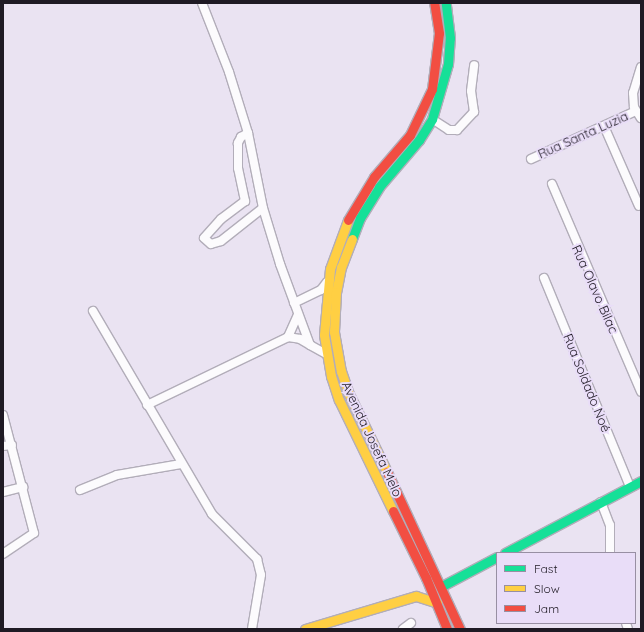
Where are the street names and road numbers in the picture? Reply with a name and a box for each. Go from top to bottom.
street label: Rua Santa Luzia [535,108,631,162]
street label: Rua Olavo Bilac [569,242,621,336]
street label: Rua Soldado Noé [560,331,614,435]
street label: Avenida Josefa Melo [338,379,406,499]

